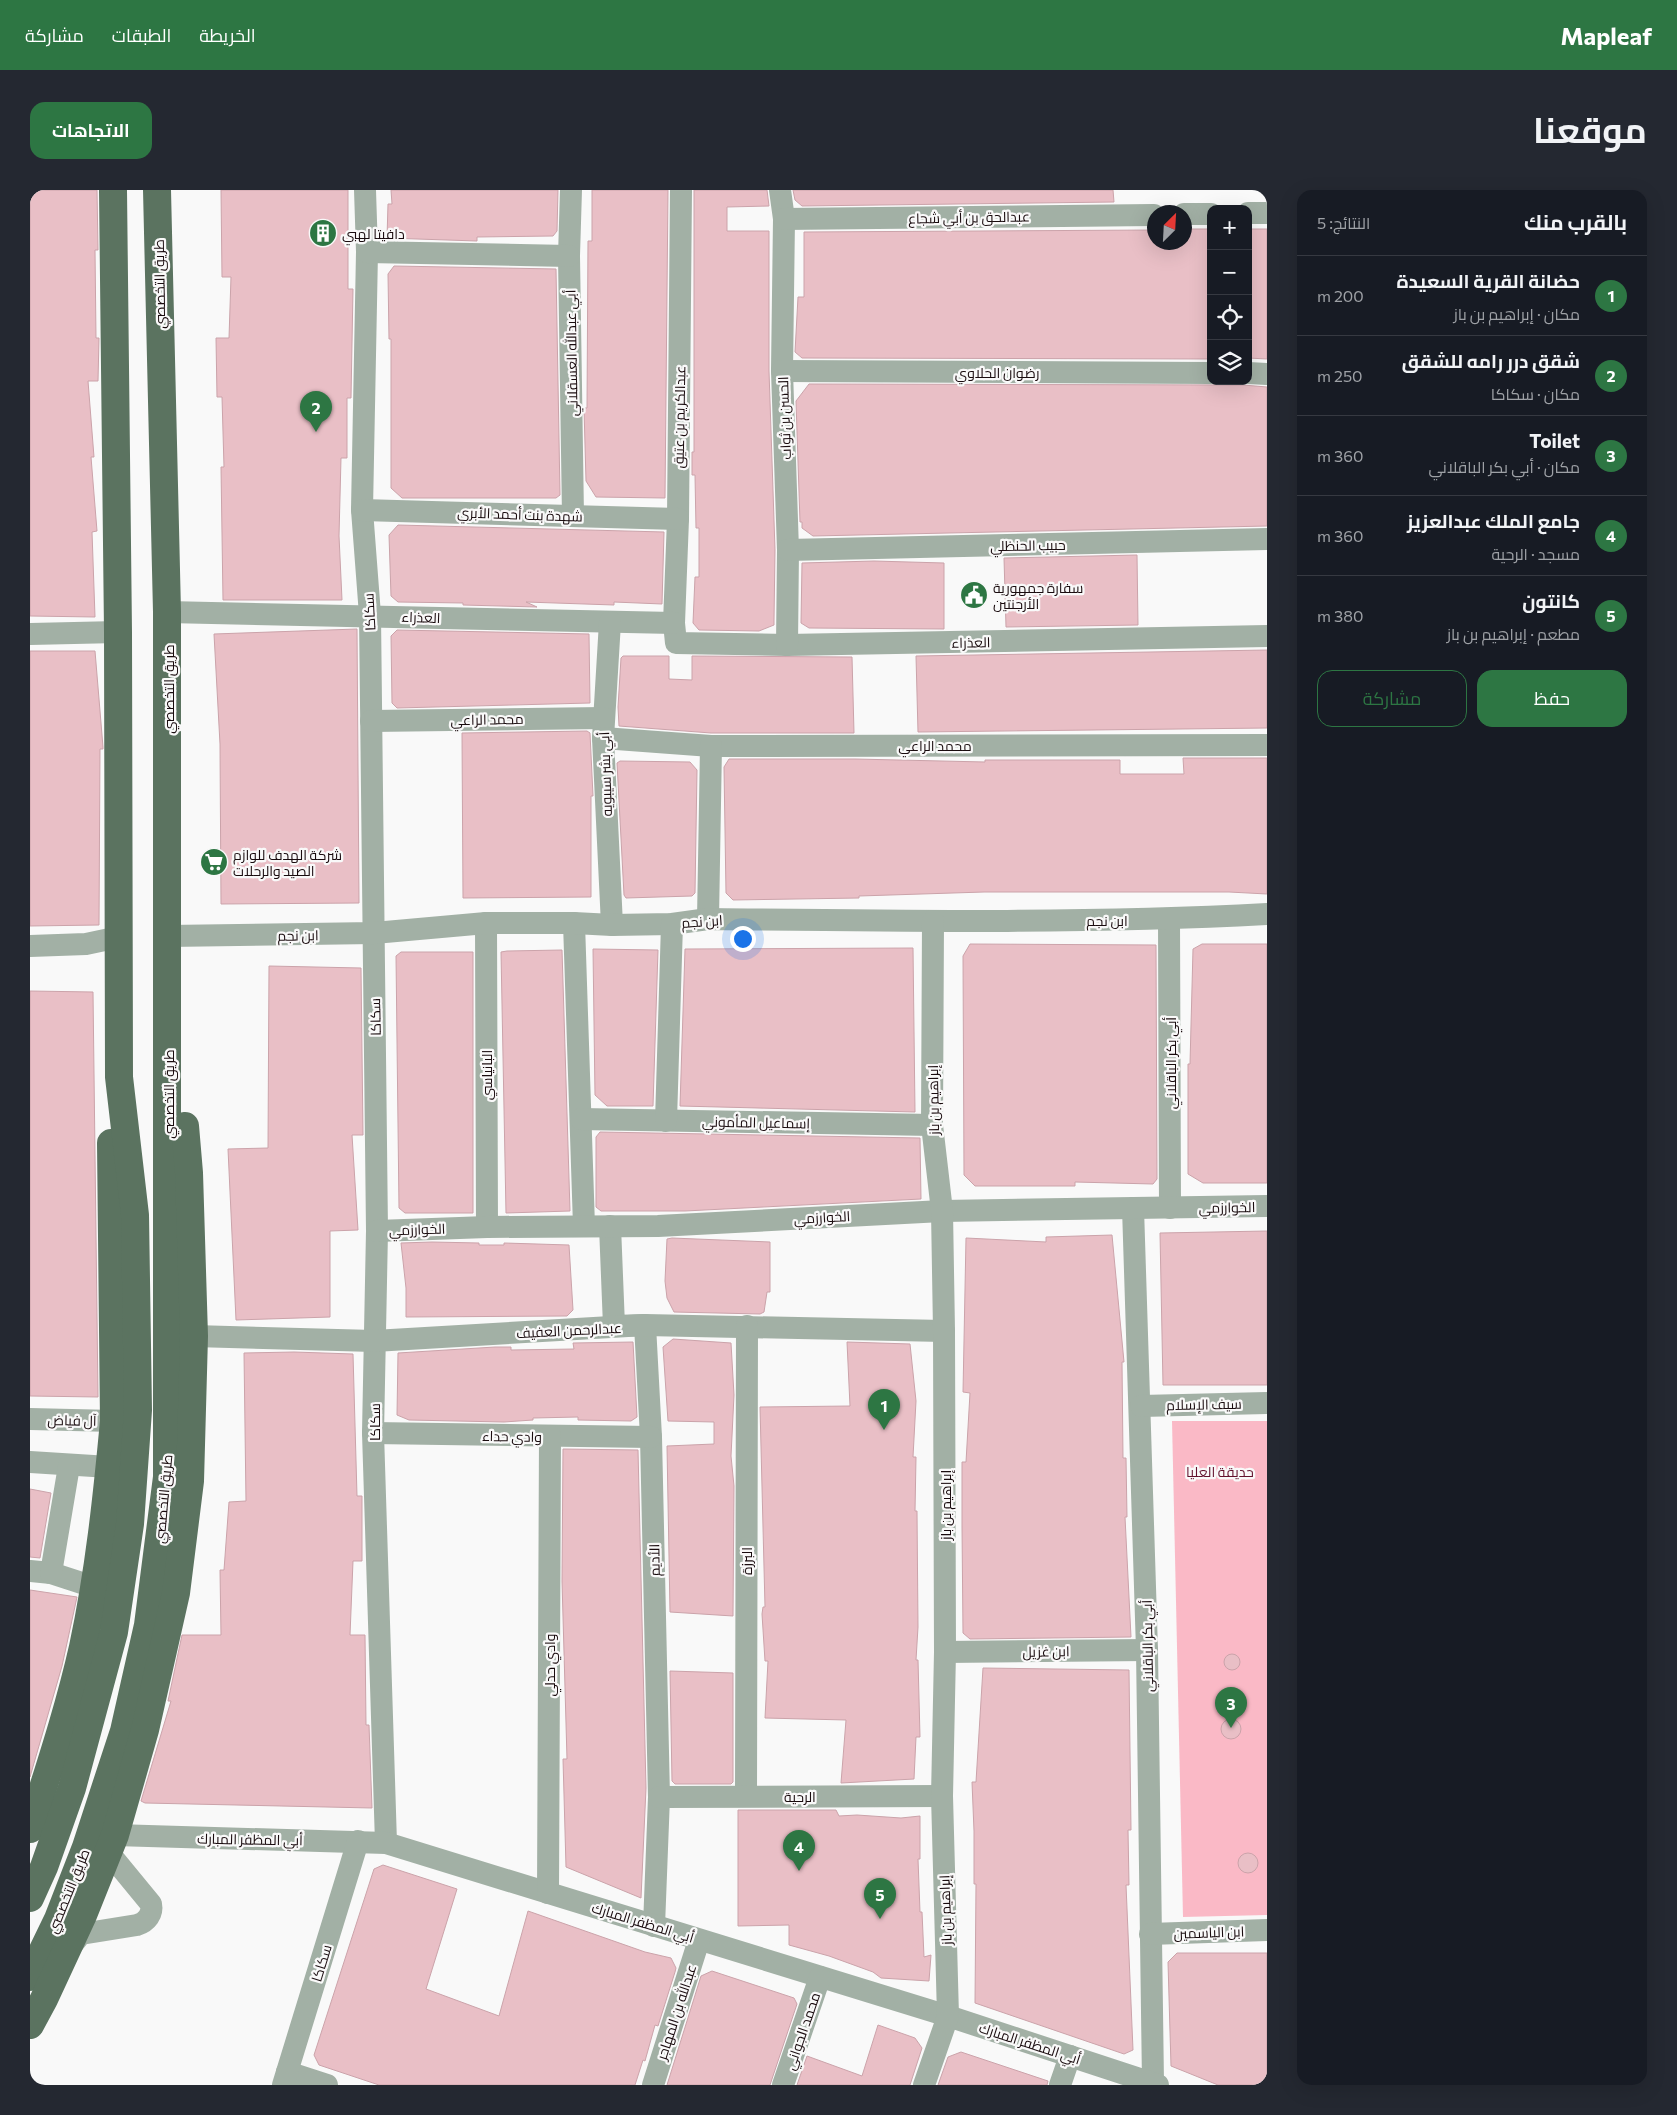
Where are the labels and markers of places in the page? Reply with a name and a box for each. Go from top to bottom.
building icon: دافيتا لهبي [308,218,338,248]
place label: دافيتا لهبي [342,225,405,246]
pin: 2 [300,391,332,432]
place label: سفارة جمهورية الأرجنتين [993,579,1083,612]
public building icon: سفارة جمهورية الأرجنتين [959,580,989,610]
place label: شركة الهدف للوازم الصيد والرحلات [233,846,342,879]
supermarket icon: شركة الهدف للوازم الصيد والرحلات [199,847,229,877]
pin: 1 [868,1389,900,1430]
pin: 3 [1215,1687,1247,1728]
pin: 4 [783,1830,815,1871]
pin: 5 [864,1878,896,1919]

